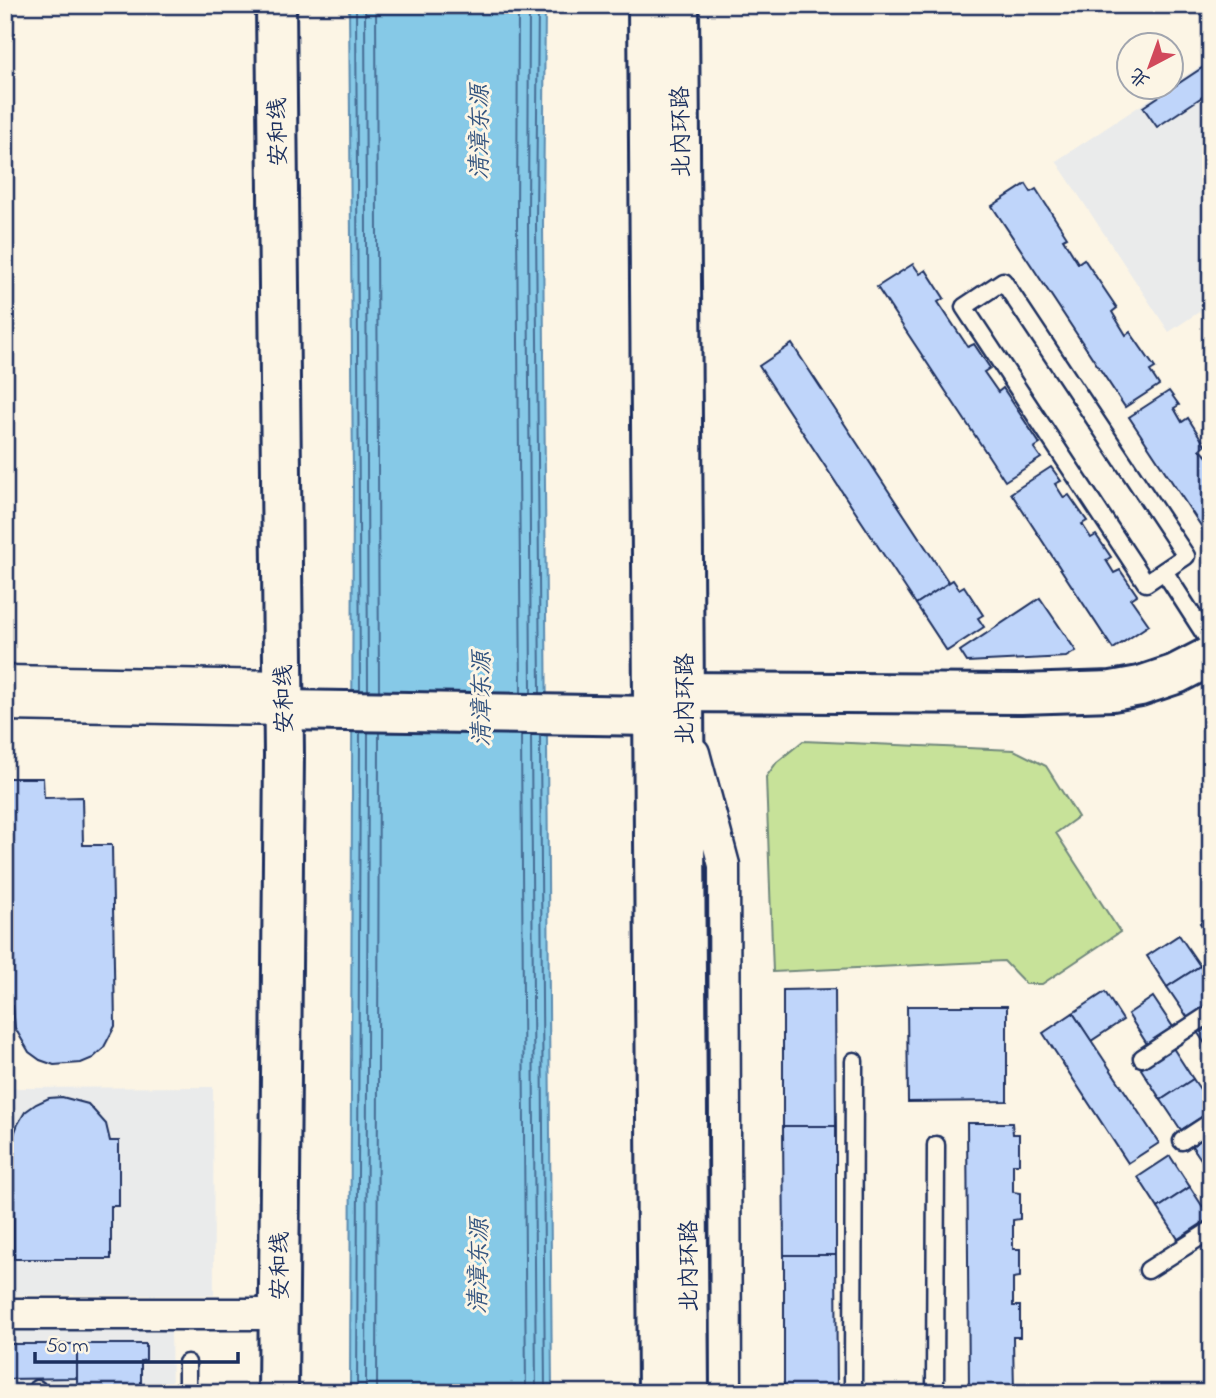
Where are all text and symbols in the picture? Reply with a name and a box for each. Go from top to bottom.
north arrow [1114,32,1184,102]
text: 北 [1124,61,1157,93]
water label: 清漳东源 [464,81,499,180]
street label: 北内环路 [665,86,700,178]
street label: 安和线 [262,97,297,167]
water label: 清漳东源 [466,648,501,747]
street label: 北内环路 [670,653,703,745]
street label: 安和线 [268,664,303,734]
water label: 清漳东源 [462,1215,499,1314]
street label: 北内环路 [674,1220,707,1312]
street label: 安和线 [265,1232,298,1301]
scale bar [35,1321,238,1365]
text: 50 m [46,1332,89,1362]

